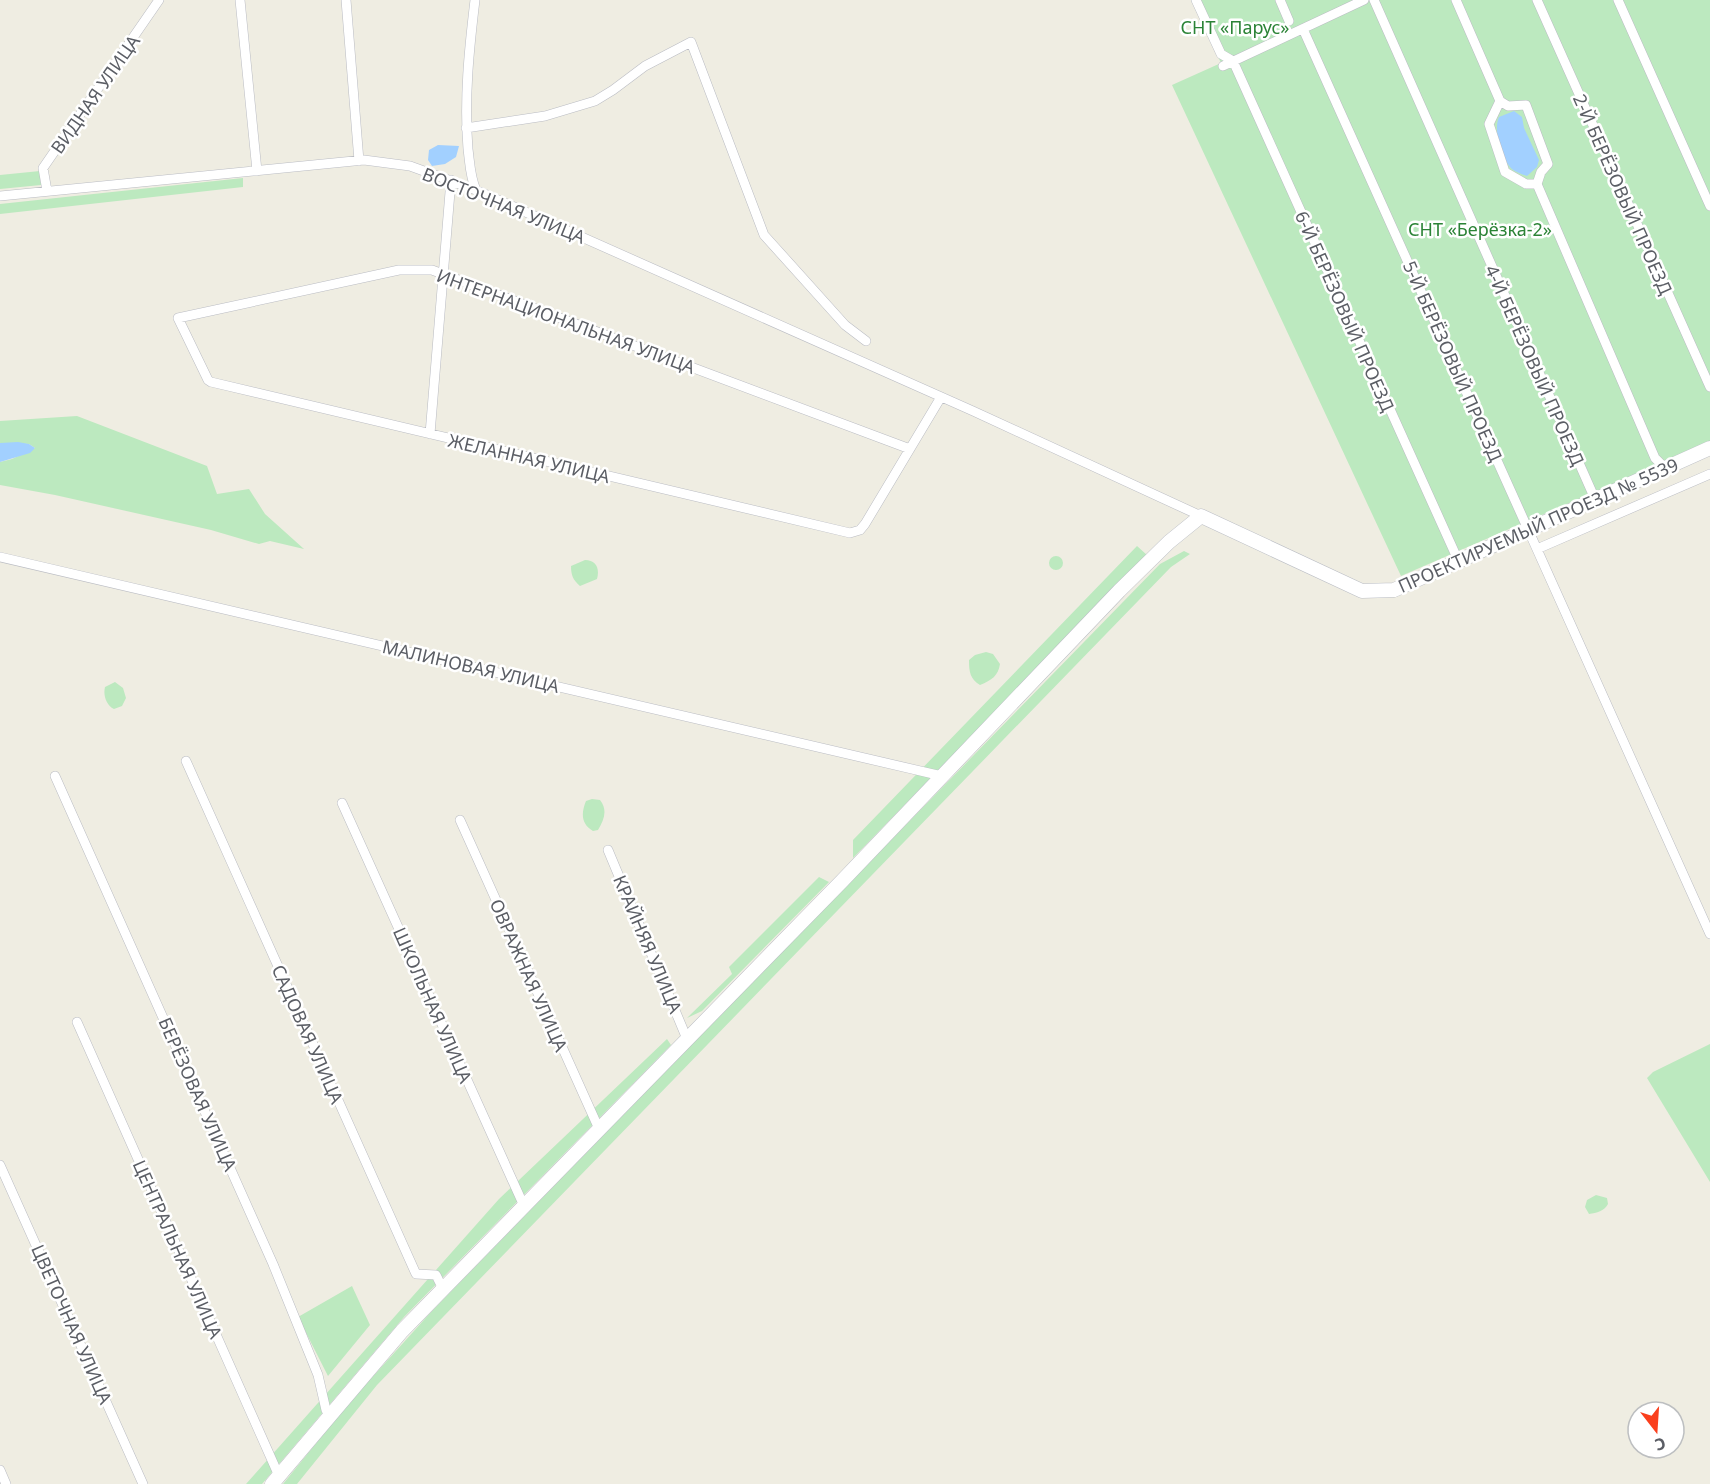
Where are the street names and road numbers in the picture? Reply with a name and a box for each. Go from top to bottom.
street label: ВИДНАЯ УЛИЦА [45,29,145,158]
street label: 2-Й БЕРЁЗОВЫЙ ПРОЕЗД [1568,90,1678,298]
street label: ВОСТОЧНАЯ УЛИЦА [419,161,590,249]
street label: 6-Й БЕРЁЗОВЫЙ ПРОЕЗД [1290,207,1400,415]
street label: 5-Й БЕРЁЗОВЫЙ ПРОЕЗД [1398,257,1508,465]
street label: 4-Й БЕРЁЗОВЫЙ ПРОЕЗД [1480,261,1590,469]
street label: ИНТЕРНАЦИОНАЛЬНАЯ УЛИЦА [434,263,699,379]
street label: ЖЕЛАННАЯ УЛИЦА [446,428,613,488]
street label: ПРОЕКТИРУЕМЫЙ ПРОЕЗД № 5539 [1394,452,1682,598]
street label: МАЛИНОВАЯ УЛИЦА [380,634,562,698]
street label: КРАЙНЯЯ УЛИЦА [608,871,688,1017]
street label: ОВРАЖНАЯ УЛИЦА [485,895,574,1056]
street label: ШКОЛЬНАЯ УЛИЦА [388,923,478,1087]
street label: САДОВАЯ УЛИЦА [267,961,350,1108]
street label: БЕРЁЗОВАЯ УЛИЦА [153,1013,243,1175]
street label: ЦЕНТРАЛЬНАЯ УЛИЦА [128,1156,228,1343]
street label: ЦВЕТОЧНАЯ УЛИЦА [26,1241,118,1408]

